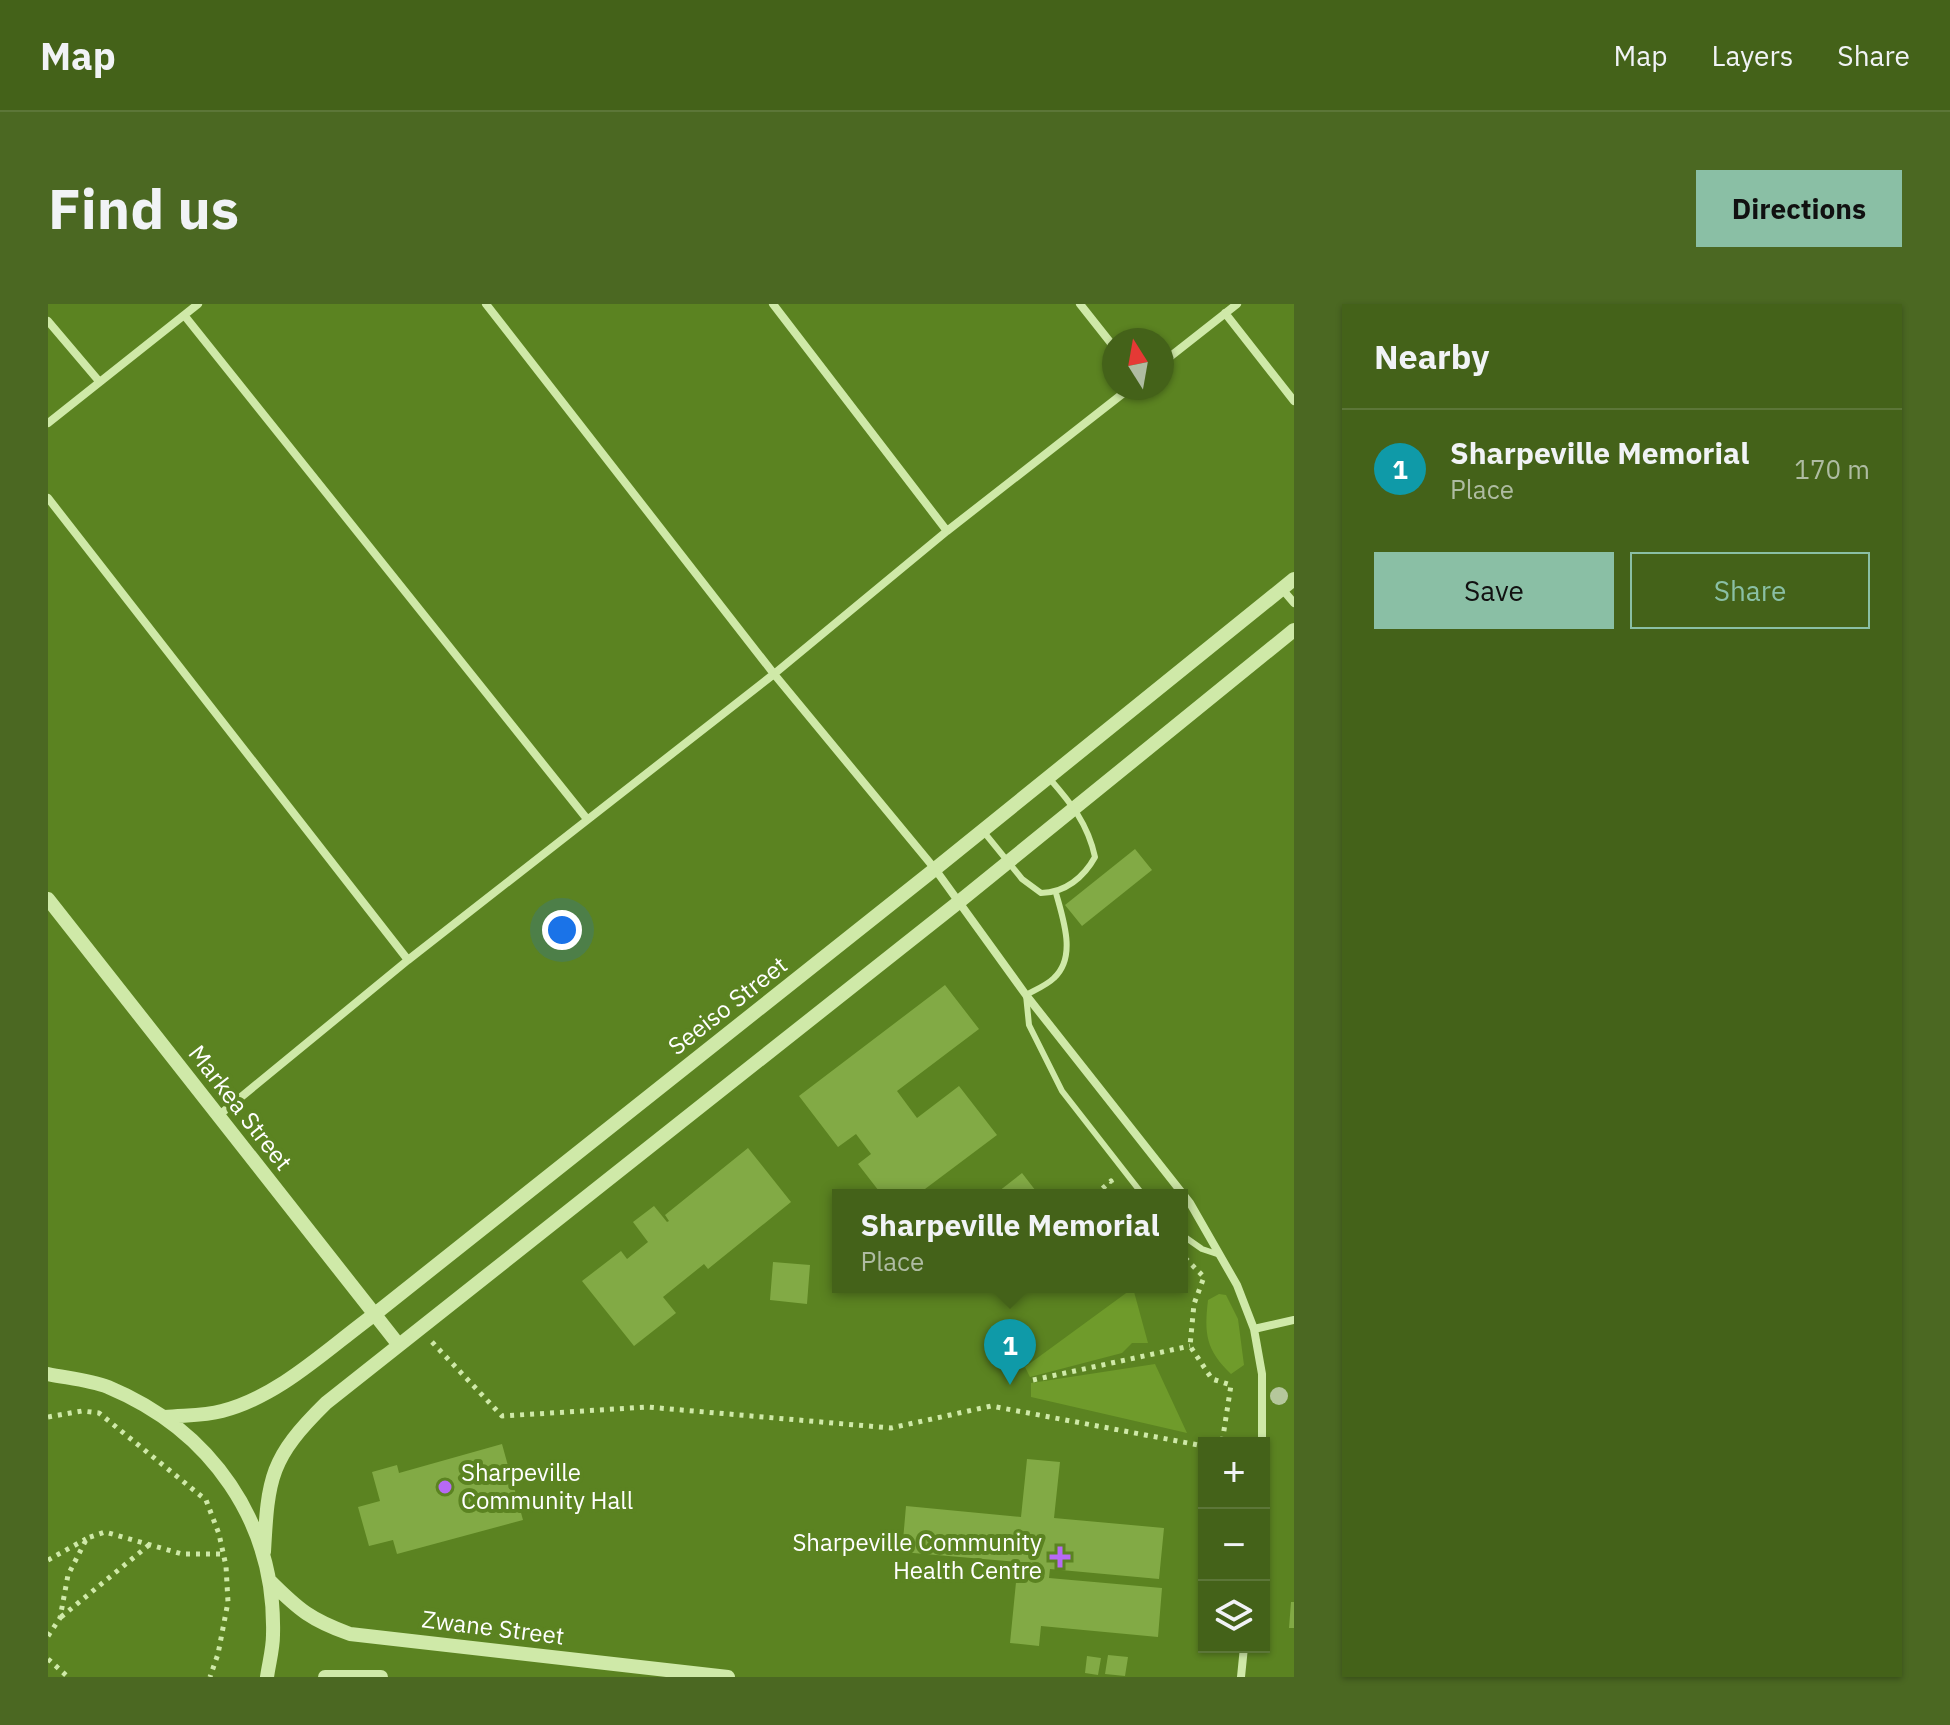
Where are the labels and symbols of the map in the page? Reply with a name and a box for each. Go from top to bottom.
north arrow [1102,328,1174,400]
your location [542,910,582,950]
street label: Seeiso Street [661,949,794,1062]
street label: Markea Street [182,1038,300,1177]
pin: 1 [984,1319,1036,1385]
place label: Sharpeville Community Hall [461,1456,633,1516]
marker: Sharpeville Community Hall [436,1478,454,1496]
place label: Sharpeville Community Health Centre [792,1526,1042,1586]
marker: Sharpeville Community Health Centre [1049,1546,1071,1568]
street label: Zwane Street [420,1602,566,1652]

